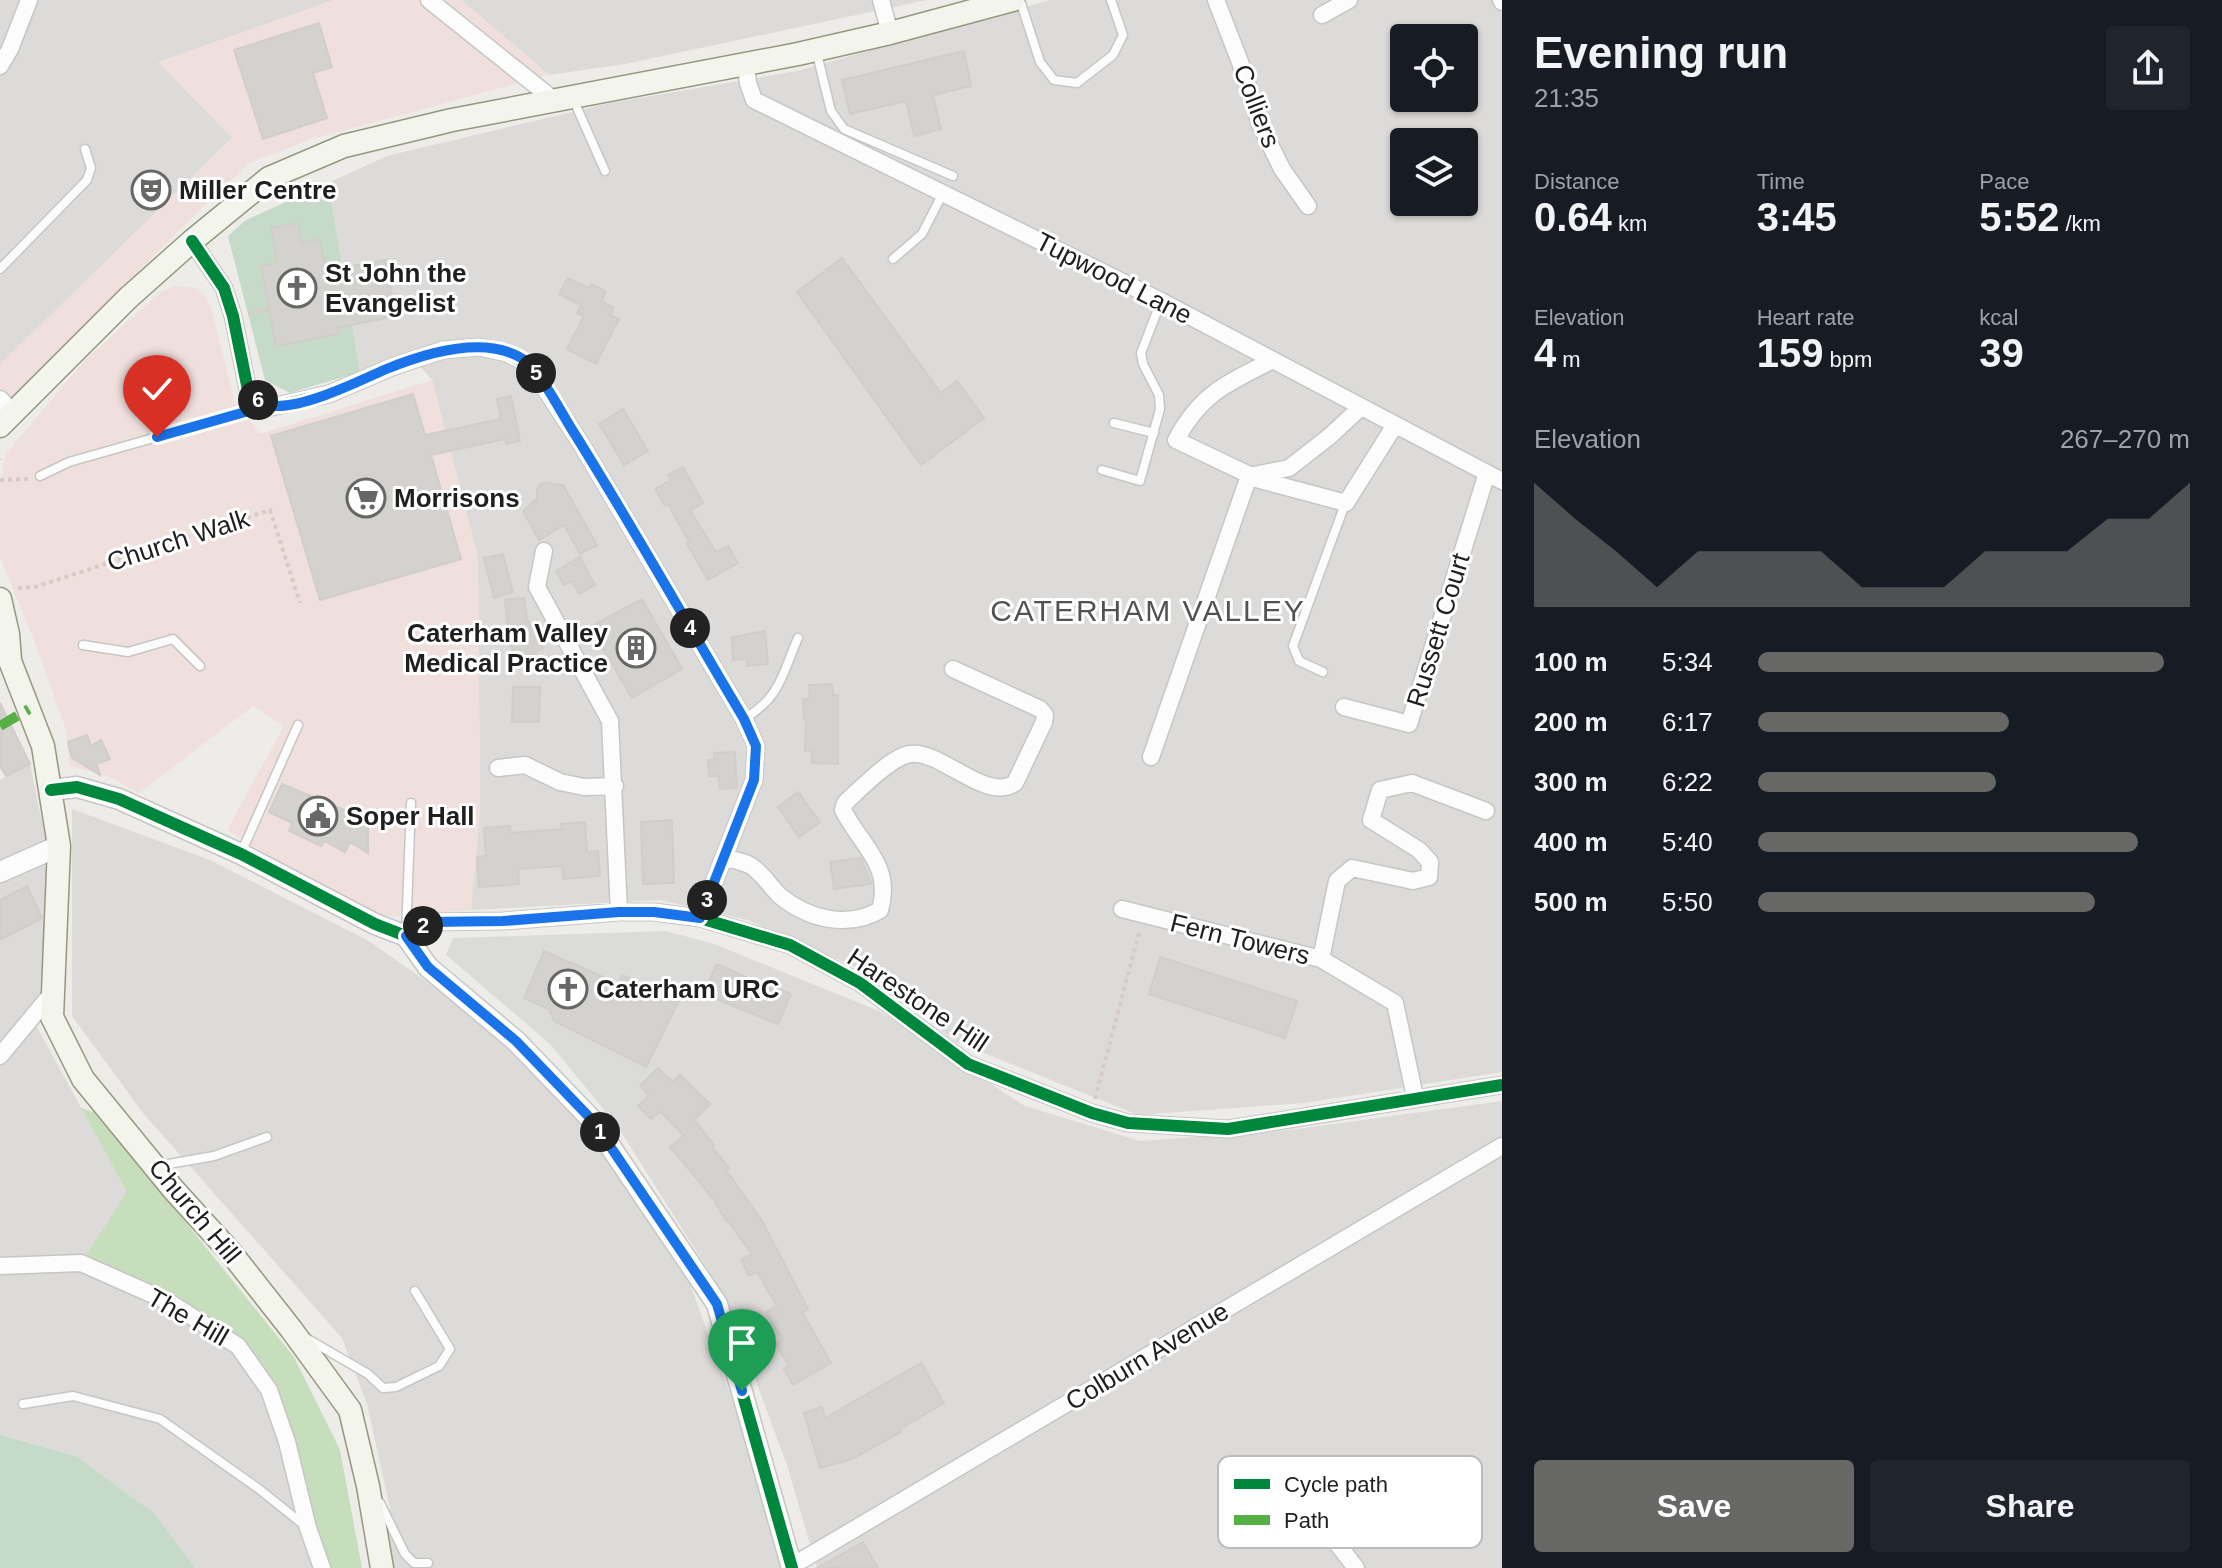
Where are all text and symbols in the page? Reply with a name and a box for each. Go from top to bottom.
map controls [1390,24,1478,216]
button: locate [1390,24,1478,112]
button: share [2106,26,2190,110]
text: Evening run [1534,28,1788,77]
street label: Colliers [1227,60,1287,152]
text: 21:35 [1534,83,1599,113]
button: layers [1390,128,1478,216]
theatre icon: Miller Centre [130,169,172,211]
text: Distance [1534,169,1620,194]
text: Time [1757,169,1805,194]
text: Pace [1979,169,2029,194]
place label: Miller Centre [179,175,337,205]
text: 0.64 [1534,195,1612,239]
text: 3:45 [1757,195,1837,239]
text: 5:52 [1979,195,2059,239]
text: km [1612,211,1647,236]
text: /km [2059,211,2101,236]
street label: Tupwood Lane [1031,226,1197,330]
place label: St John the Evangelist [325,258,467,318]
church icon: St John the Evangelist [276,267,318,309]
text: Elevation [1534,305,1625,330]
text: Heart rate [1757,305,1854,330]
text: kcal [1979,305,2018,330]
text: 4 [1534,331,1556,375]
text: 159 [1757,331,1823,375]
text: 39 [1979,331,2024,375]
text: m [1556,347,1581,372]
text: bpm [1823,347,1872,372]
pin: 5 [516,353,556,393]
pin [123,355,191,437]
text: 5 [530,360,542,385]
icon: check [135,367,179,411]
pin: 6 [238,380,278,420]
text: 6 [252,387,264,412]
text: Elevation [1534,424,1641,454]
text: 267–270 m [2060,424,2190,454]
supermarket icon: Morrisons [345,477,387,519]
place label: Morrisons [394,483,520,513]
street label: Church Walk [103,503,254,577]
street label: Russett Court [1400,549,1476,710]
district label: CATERHAM VALLEY [990,594,1306,627]
pin: 4 [670,608,710,648]
text: 4 [684,615,696,640]
place label: Caterham Valley Medical Practice [404,618,609,678]
building icon: Caterham Valley Medical Practice [615,627,657,669]
text: 100 m [1534,647,1608,677]
text: 5:34 [1662,647,1713,677]
text: 200 m [1534,707,1608,737]
text: 6:17 [1662,707,1713,737]
text: 300 m [1534,767,1608,797]
text: 6:22 [1662,767,1713,797]
public building icon: Soper Hall [297,795,339,837]
place label: Soper Hall [346,801,475,831]
text: 400 m [1534,827,1608,857]
text: 5:40 [1662,827,1713,857]
pin: 3 [687,880,727,920]
text: 3 [701,887,713,912]
text: 500 m [1534,887,1608,917]
text: 5:50 [1662,887,1713,917]
pin: 2 [403,906,443,946]
street label: Fern Towers [1167,907,1313,971]
text: 2 [417,913,429,938]
street label: Harestone Hill [842,942,994,1058]
church icon: Caterham URC [547,968,589,1010]
place label: Caterham URC [596,974,780,1004]
pin: 1 [580,1112,620,1152]
text: 1 [594,1119,606,1144]
street label: Church Hill [143,1153,247,1269]
street label: The Hill [142,1282,234,1352]
street label: Colburn Avenue [1060,1296,1234,1416]
pin [708,1309,776,1391]
icon: arrive [720,1321,764,1365]
legend [1218,1456,1482,1548]
button: Save [1534,1460,1854,1552]
button: Share [1870,1460,2190,1552]
text: Cycle path [1284,1472,1388,1497]
text: Path [1284,1508,1329,1533]

